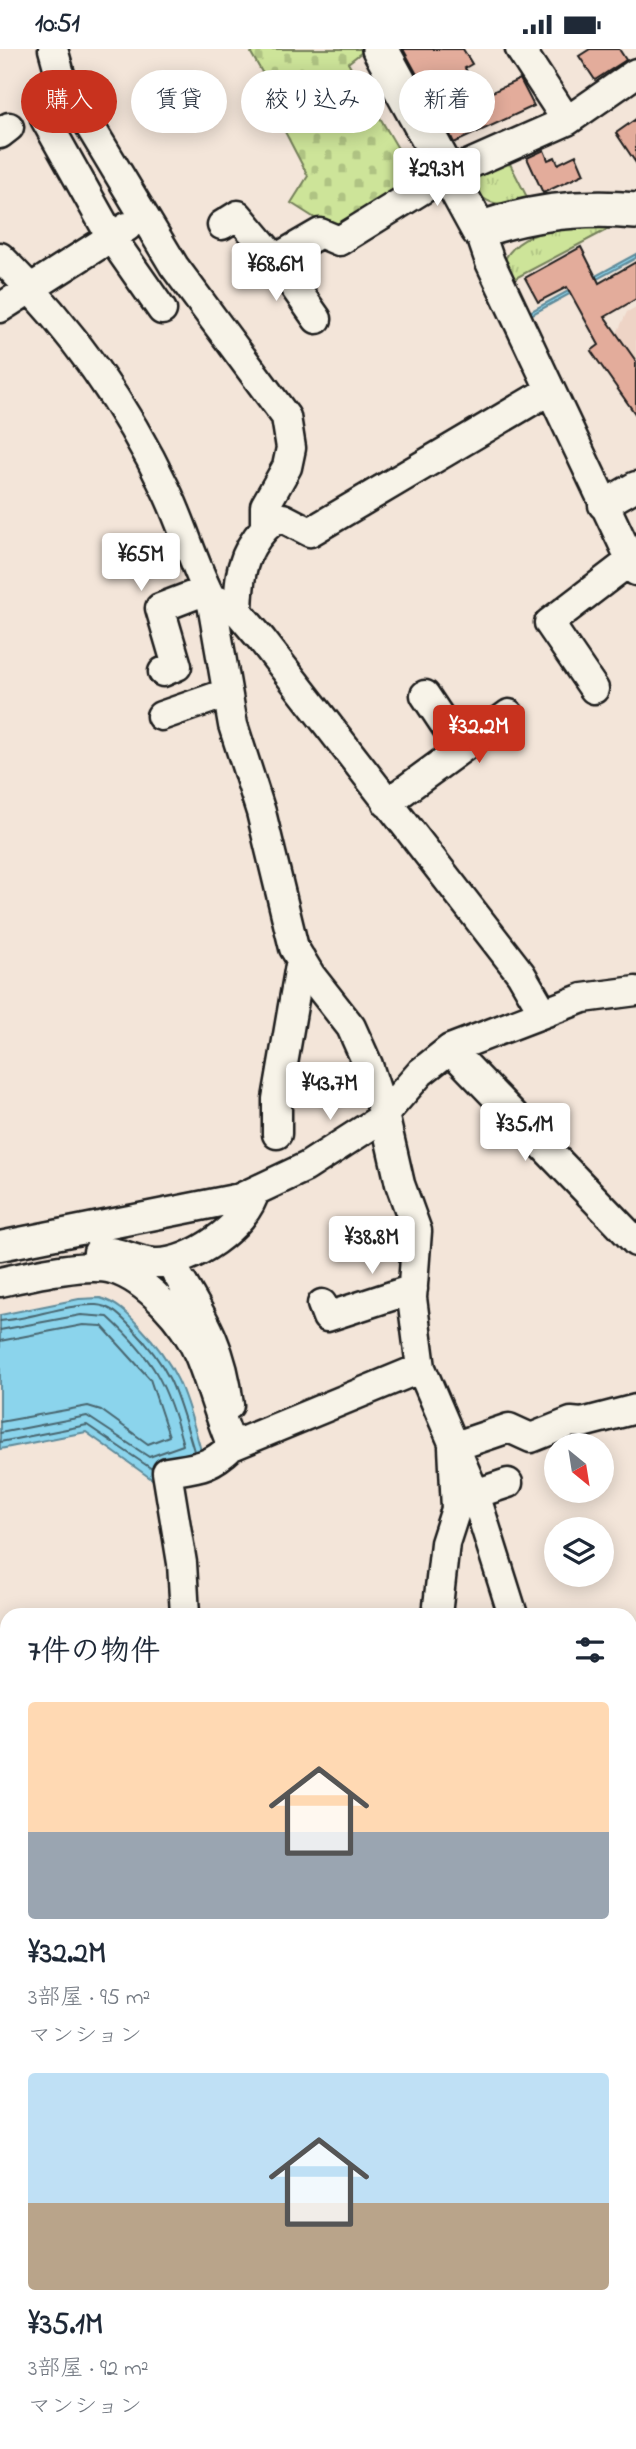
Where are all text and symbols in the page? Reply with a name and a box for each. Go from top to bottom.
text: 10:51 [35,6,80,44]
chip: 購入 [21,70,117,133]
chip: 賃貸 [131,70,227,133]
chip: 絞り込み [241,70,385,133]
chip: 新着 [399,70,495,133]
pin: ¥29.3M [380,149,494,208]
text: ¥29.3M [409,154,465,187]
pin: ¥68.6M [219,243,333,303]
text: ¥68.6M [248,249,304,282]
pin: ¥65M [100,533,182,593]
text: ¥65M [118,539,164,572]
pin: ¥32.2M [422,705,536,765]
text: ¥32.2M [449,711,509,744]
pin: ¥43.7M [273,1063,387,1122]
text: ¥43.7M [302,1068,358,1101]
pin: ¥35.1M [468,1103,582,1163]
text: ¥35.1M [496,1109,554,1142]
pin: ¥38.8M [315,1217,429,1276]
text: ¥38.8M [345,1222,399,1255]
north arrow [544,1433,614,1503]
map controls [544,1433,614,1587]
button: layers [544,1517,614,1587]
text: 7件の物件 [28,1631,160,1675]
icon: filters [571,1631,609,1669]
icon: home [256,1748,382,1874]
text: ¥32.2M [28,1933,106,1977]
text: 3部屋 · 95 m² [28,1982,150,2015]
text: マンション [28,2020,142,2053]
icon: home [256,2119,382,2245]
text: ¥35.1M [28,2304,103,2348]
text: 3部屋 · 92 m² [28,2353,149,2386]
text: マンション [28,2391,142,2424]

